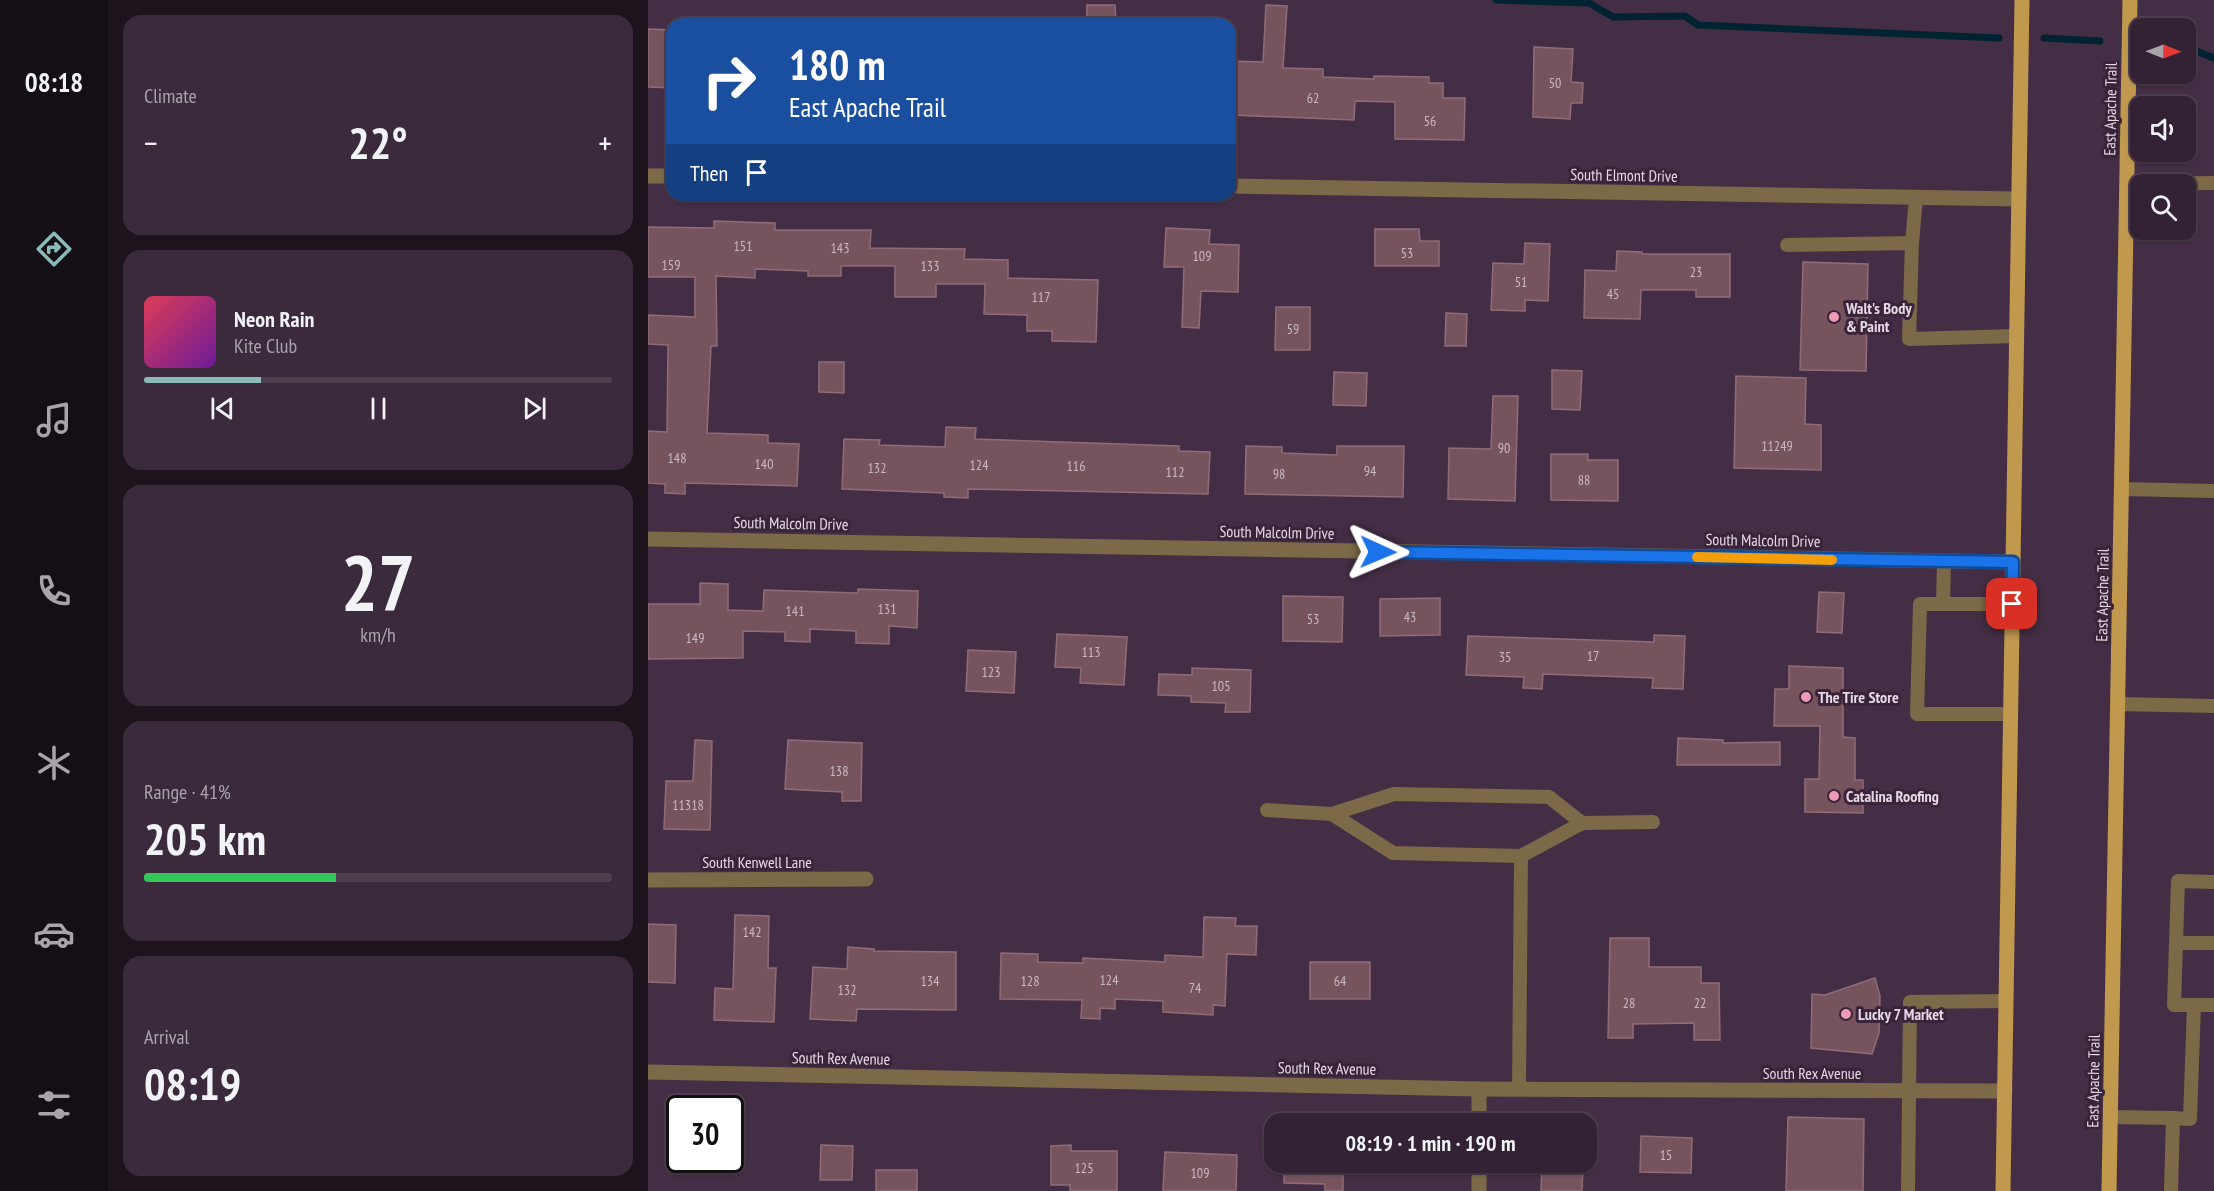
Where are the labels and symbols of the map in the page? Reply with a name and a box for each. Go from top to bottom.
north arrow [2130,18,2196,84]
street label: East Apache Trail [2099,62,2121,156]
house number: 50 [1549,74,1561,92]
house number: 62 [1307,89,1319,107]
house number: 56 [1424,112,1436,130]
street label: South Elmont Drive [1570,164,1678,186]
house number: 151 [734,237,752,255]
house number: 143 [831,239,849,257]
house number: 53 [1401,244,1413,262]
house number: 109 [1193,247,1211,265]
house number: 159 [662,256,680,274]
house number: 133 [921,257,939,275]
house number: 23 [1690,263,1702,281]
house number: 51 [1515,273,1527,291]
house number: 45 [1607,285,1619,303]
house number: 117 [1032,288,1050,306]
place label: Walt's Body & Paint [1845,298,1912,336]
marker: Walt's Body & Paint [1827,310,1841,324]
house number: 59 [1287,320,1299,338]
house number: 11249 [1761,437,1793,455]
house number: 90 [1498,439,1510,457]
house number: 148 [668,449,686,467]
house number: 140 [755,455,773,473]
house number: 124 [970,456,989,474]
house number: 116 [1067,457,1085,475]
house number: 132 [868,459,886,477]
house number: 94 [1364,462,1377,480]
house number: 112 [1166,463,1184,481]
house number: 98 [1273,465,1285,483]
house number: 88 [1578,471,1590,489]
street label: South Malcolm Drive [733,512,849,534]
position arrow [1346,520,1410,584]
street label: South Malcolm Drive [1219,521,1335,543]
street label: South Malcolm Drive [1705,529,1821,551]
street label: East Apache Trail [2091,548,2113,642]
pin [1986,578,2037,629]
house number: 131 [878,600,896,618]
house number: 141 [786,602,804,620]
house number: 43 [1404,608,1416,626]
house number: 53 [1307,610,1319,628]
house number: 149 [686,629,704,647]
house number: 113 [1082,643,1100,661]
house number: 17 [1587,647,1599,665]
house number: 35 [1499,648,1511,666]
house number: 123 [982,663,1000,681]
house number: 105 [1212,677,1230,695]
place label: The Tire Store [1818,687,1899,707]
marker: The Tire Store [1799,690,1813,704]
house number: 138 [830,762,848,780]
place label: Catalina Roofing [1846,786,1939,806]
marker: Catalina Roofing [1827,789,1841,803]
house number: 11318 [672,796,704,814]
street label: South Kenwell Lane [702,852,812,872]
house number: 142 [743,923,761,941]
house number: 124 [1100,971,1119,989]
house number: 134 [921,972,940,990]
house number: 128 [1021,972,1039,990]
house number: 64 [1334,972,1347,990]
house number: 74 [1189,979,1202,997]
house number: 132 [838,981,856,999]
house number: 28 [1623,994,1635,1012]
house number: 22 [1694,994,1706,1012]
place label: Lucky 7 Market [1858,1004,1944,1024]
marker: Lucky 7 Market [1839,1007,1853,1021]
street label: East Apache Trail [2082,1034,2104,1128]
street label: South Rex Avenue [792,1047,890,1069]
street label: South Rex Avenue [1278,1057,1376,1079]
street label: South Rex Avenue [1763,1063,1861,1083]
speed limit sign: 30 [666,1095,744,1173]
house number: 15 [1660,1146,1672,1164]
house number: 125 [1075,1159,1093,1177]
house number: 109 [1191,1164,1209,1182]

